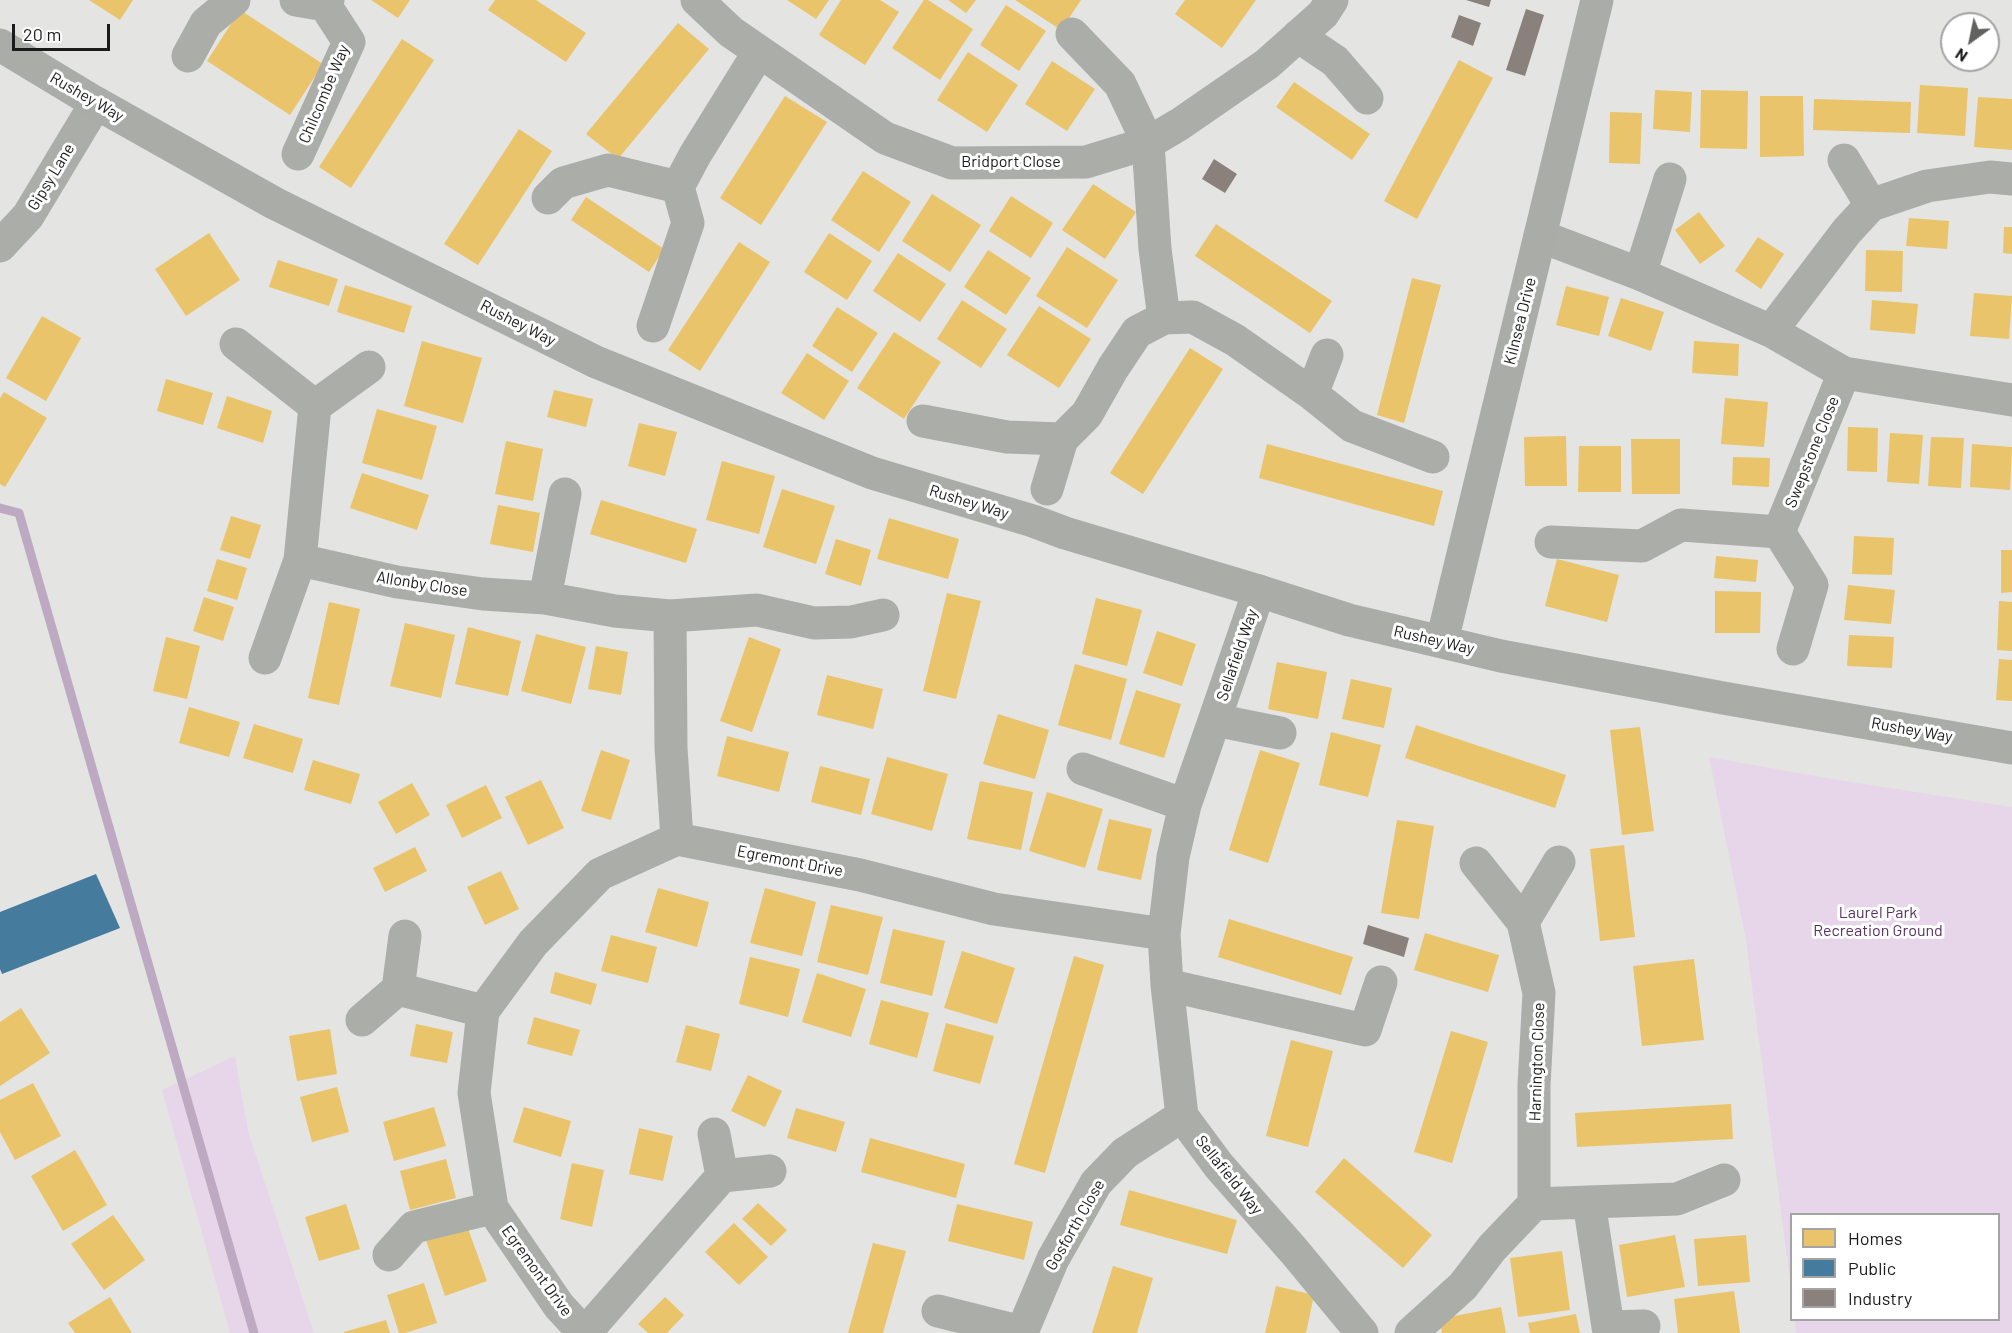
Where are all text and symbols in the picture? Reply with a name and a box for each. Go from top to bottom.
scale bar [15,12,112,50]
north arrow [1940,12,2000,72]
text: 20 m [23,23,61,45]
street label: Chilcombe Way [295,42,353,146]
text: N [1951,45,1971,67]
street label: Rushey Way [47,68,127,126]
street label: Gipsy Lane [24,140,78,214]
street label: Bridport Close [961,152,1061,172]
street label: Kilnsea Drive [1500,275,1540,367]
street label: Rushey Way [477,296,559,350]
street label: Swepstone Close [1781,393,1843,511]
street label: Rushey Way [927,481,1011,523]
street label: Allonby Close [375,567,469,601]
street label: Sellafield Way [1212,606,1262,704]
street label: Rushey Way [1392,621,1476,659]
street label: Rushey Way [1870,713,1954,747]
street label: Egremont Drive [735,841,845,881]
park label: Laurel Park Recreation Ground [1813,903,1943,941]
street label: Harnington Close [1525,1002,1549,1122]
street label: Sellafield Way [1191,1132,1267,1218]
street label: Gosforth Close [1041,1176,1109,1274]
legend [1790,1213,2000,1321]
street label: Egremont Drive [498,1222,576,1320]
text: Homes [1848,1227,1902,1249]
text: Public [1848,1257,1896,1279]
text: Industry [1848,1287,1912,1309]

